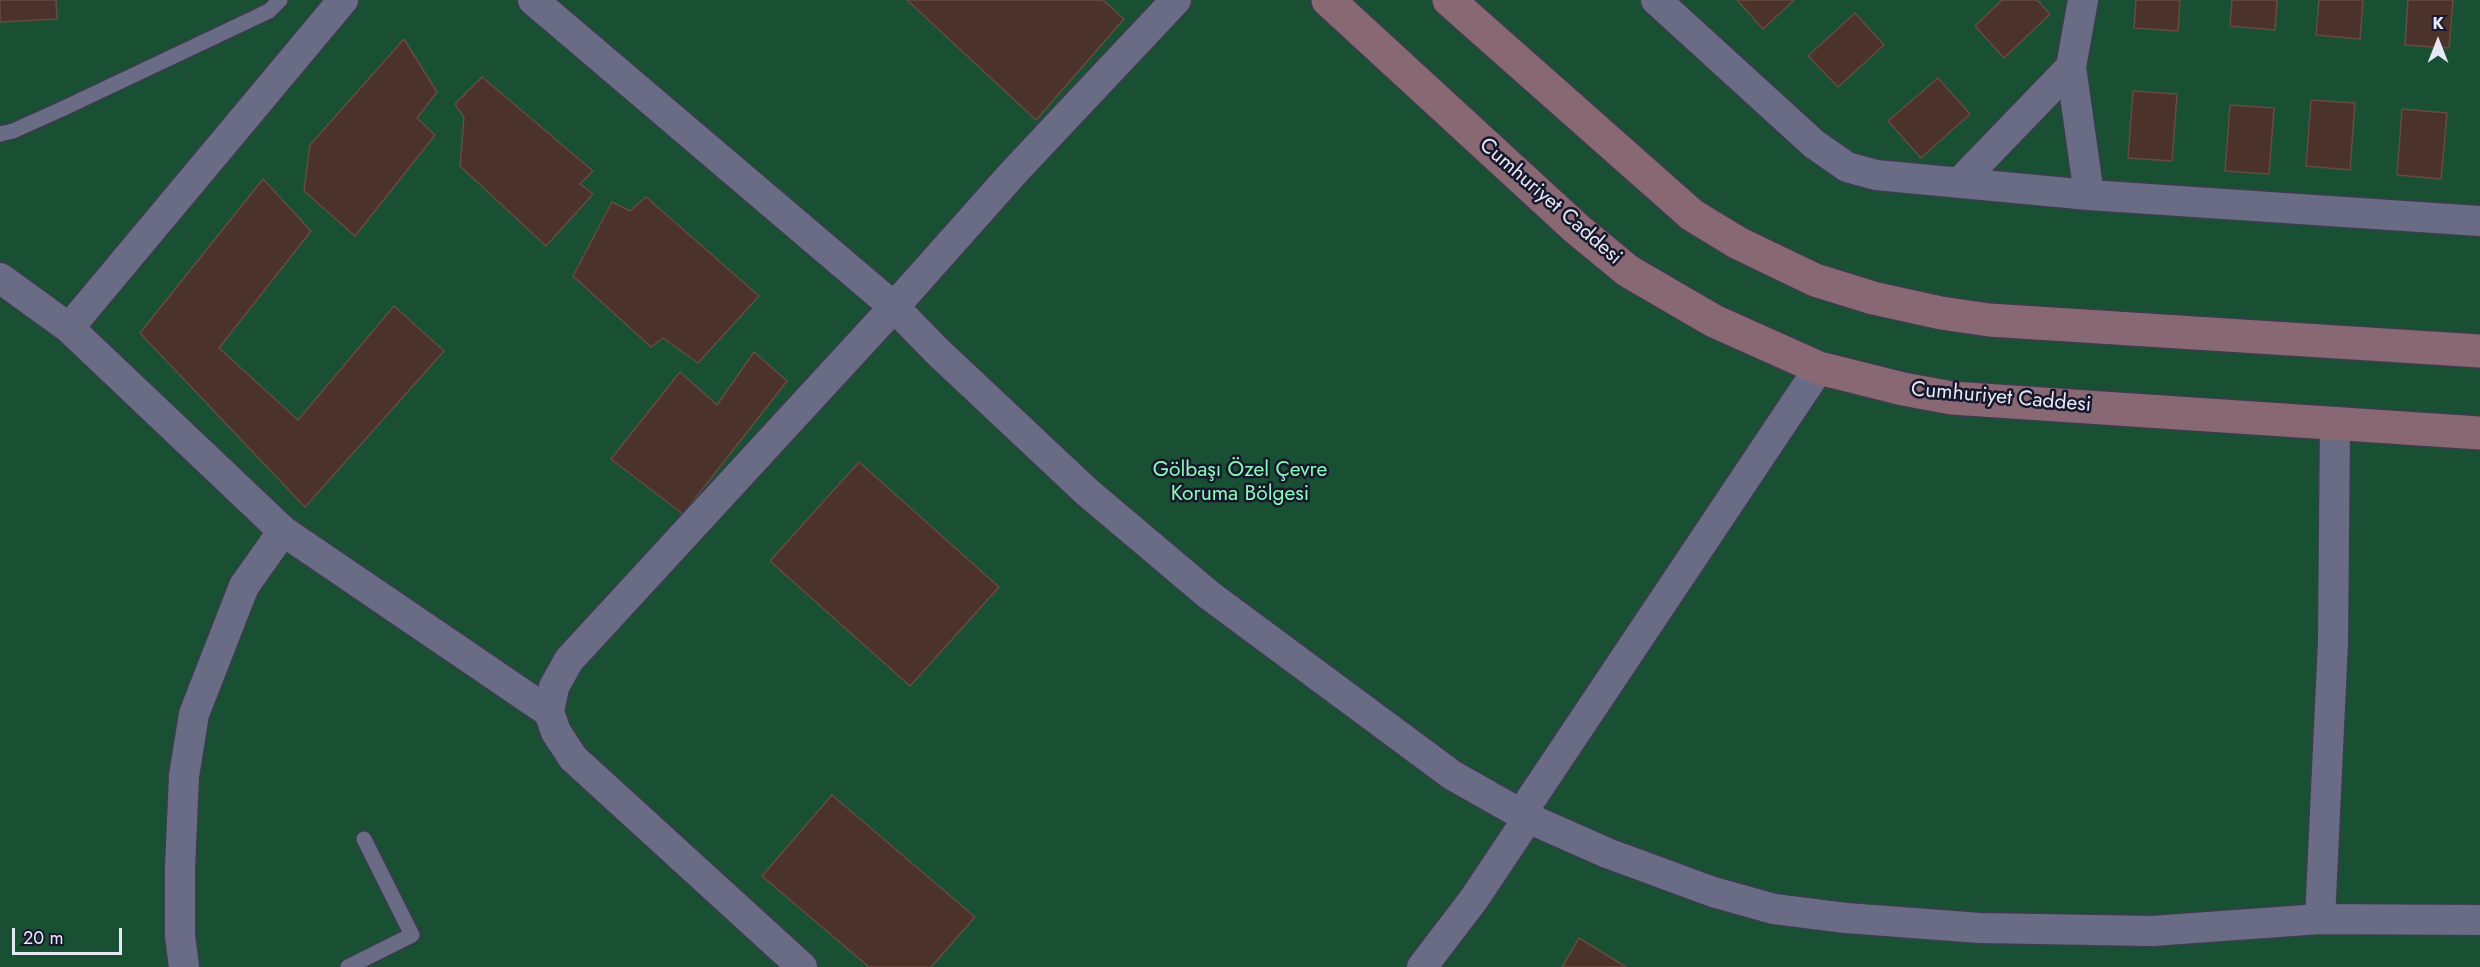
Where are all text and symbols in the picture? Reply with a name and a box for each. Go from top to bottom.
north arrow [2408,12,2468,72]
text: K [2432,12,2444,35]
street label: Cumhuriyet Caddesi [1474,133,1626,271]
street label: Cumhuriyet Caddesi [1910,378,2092,418]
park label: Gölbaşı Özel Çevre Koruma Bölgesi [1153,458,1327,508]
scale bar [15,916,124,954]
text: 20 m [23,925,63,951]

